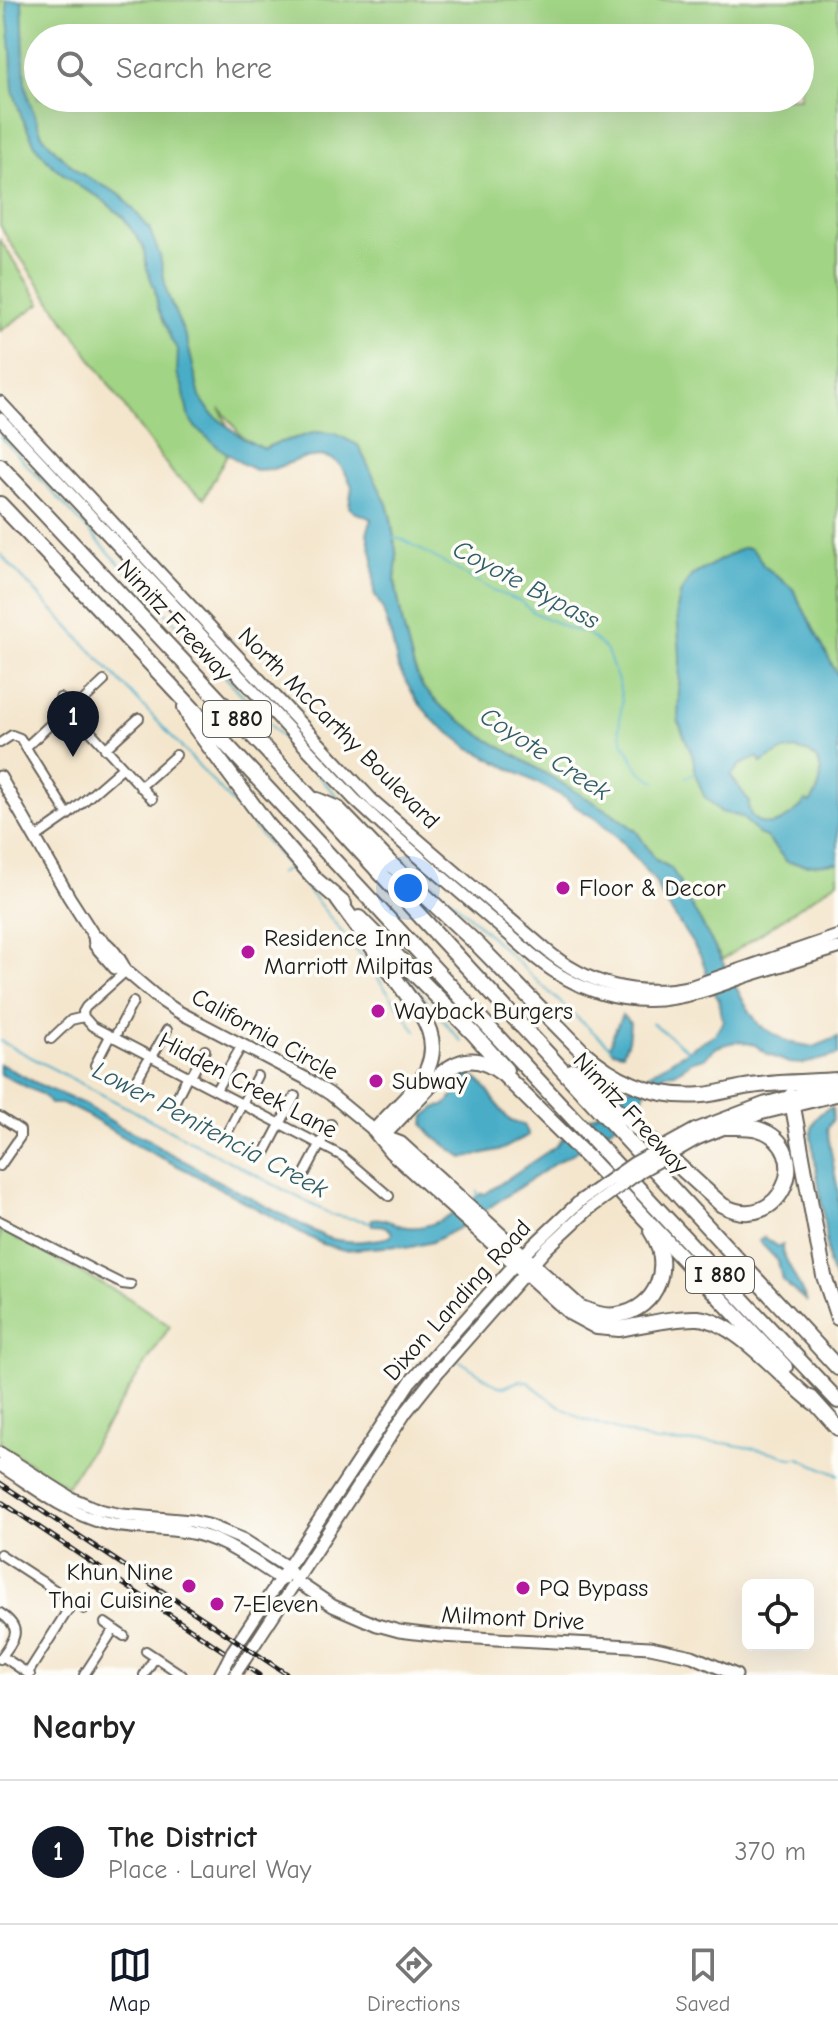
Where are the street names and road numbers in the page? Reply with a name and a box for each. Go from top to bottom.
street label: Nimitz Freeway [112,553,239,687]
street label: North McCarthy Boulevard [233,622,445,834]
road number: I 880 [203,701,271,737]
street label: California Circle [187,982,343,1086]
street label: Hidden Creek Lane [154,1026,342,1144]
street label: Nimitz Freeway [568,1046,695,1180]
street label: Dixon Landing Road [377,1214,537,1386]
road number: I 880 [686,1257,754,1293]
street label: Milmont Drive [441,1600,585,1636]

